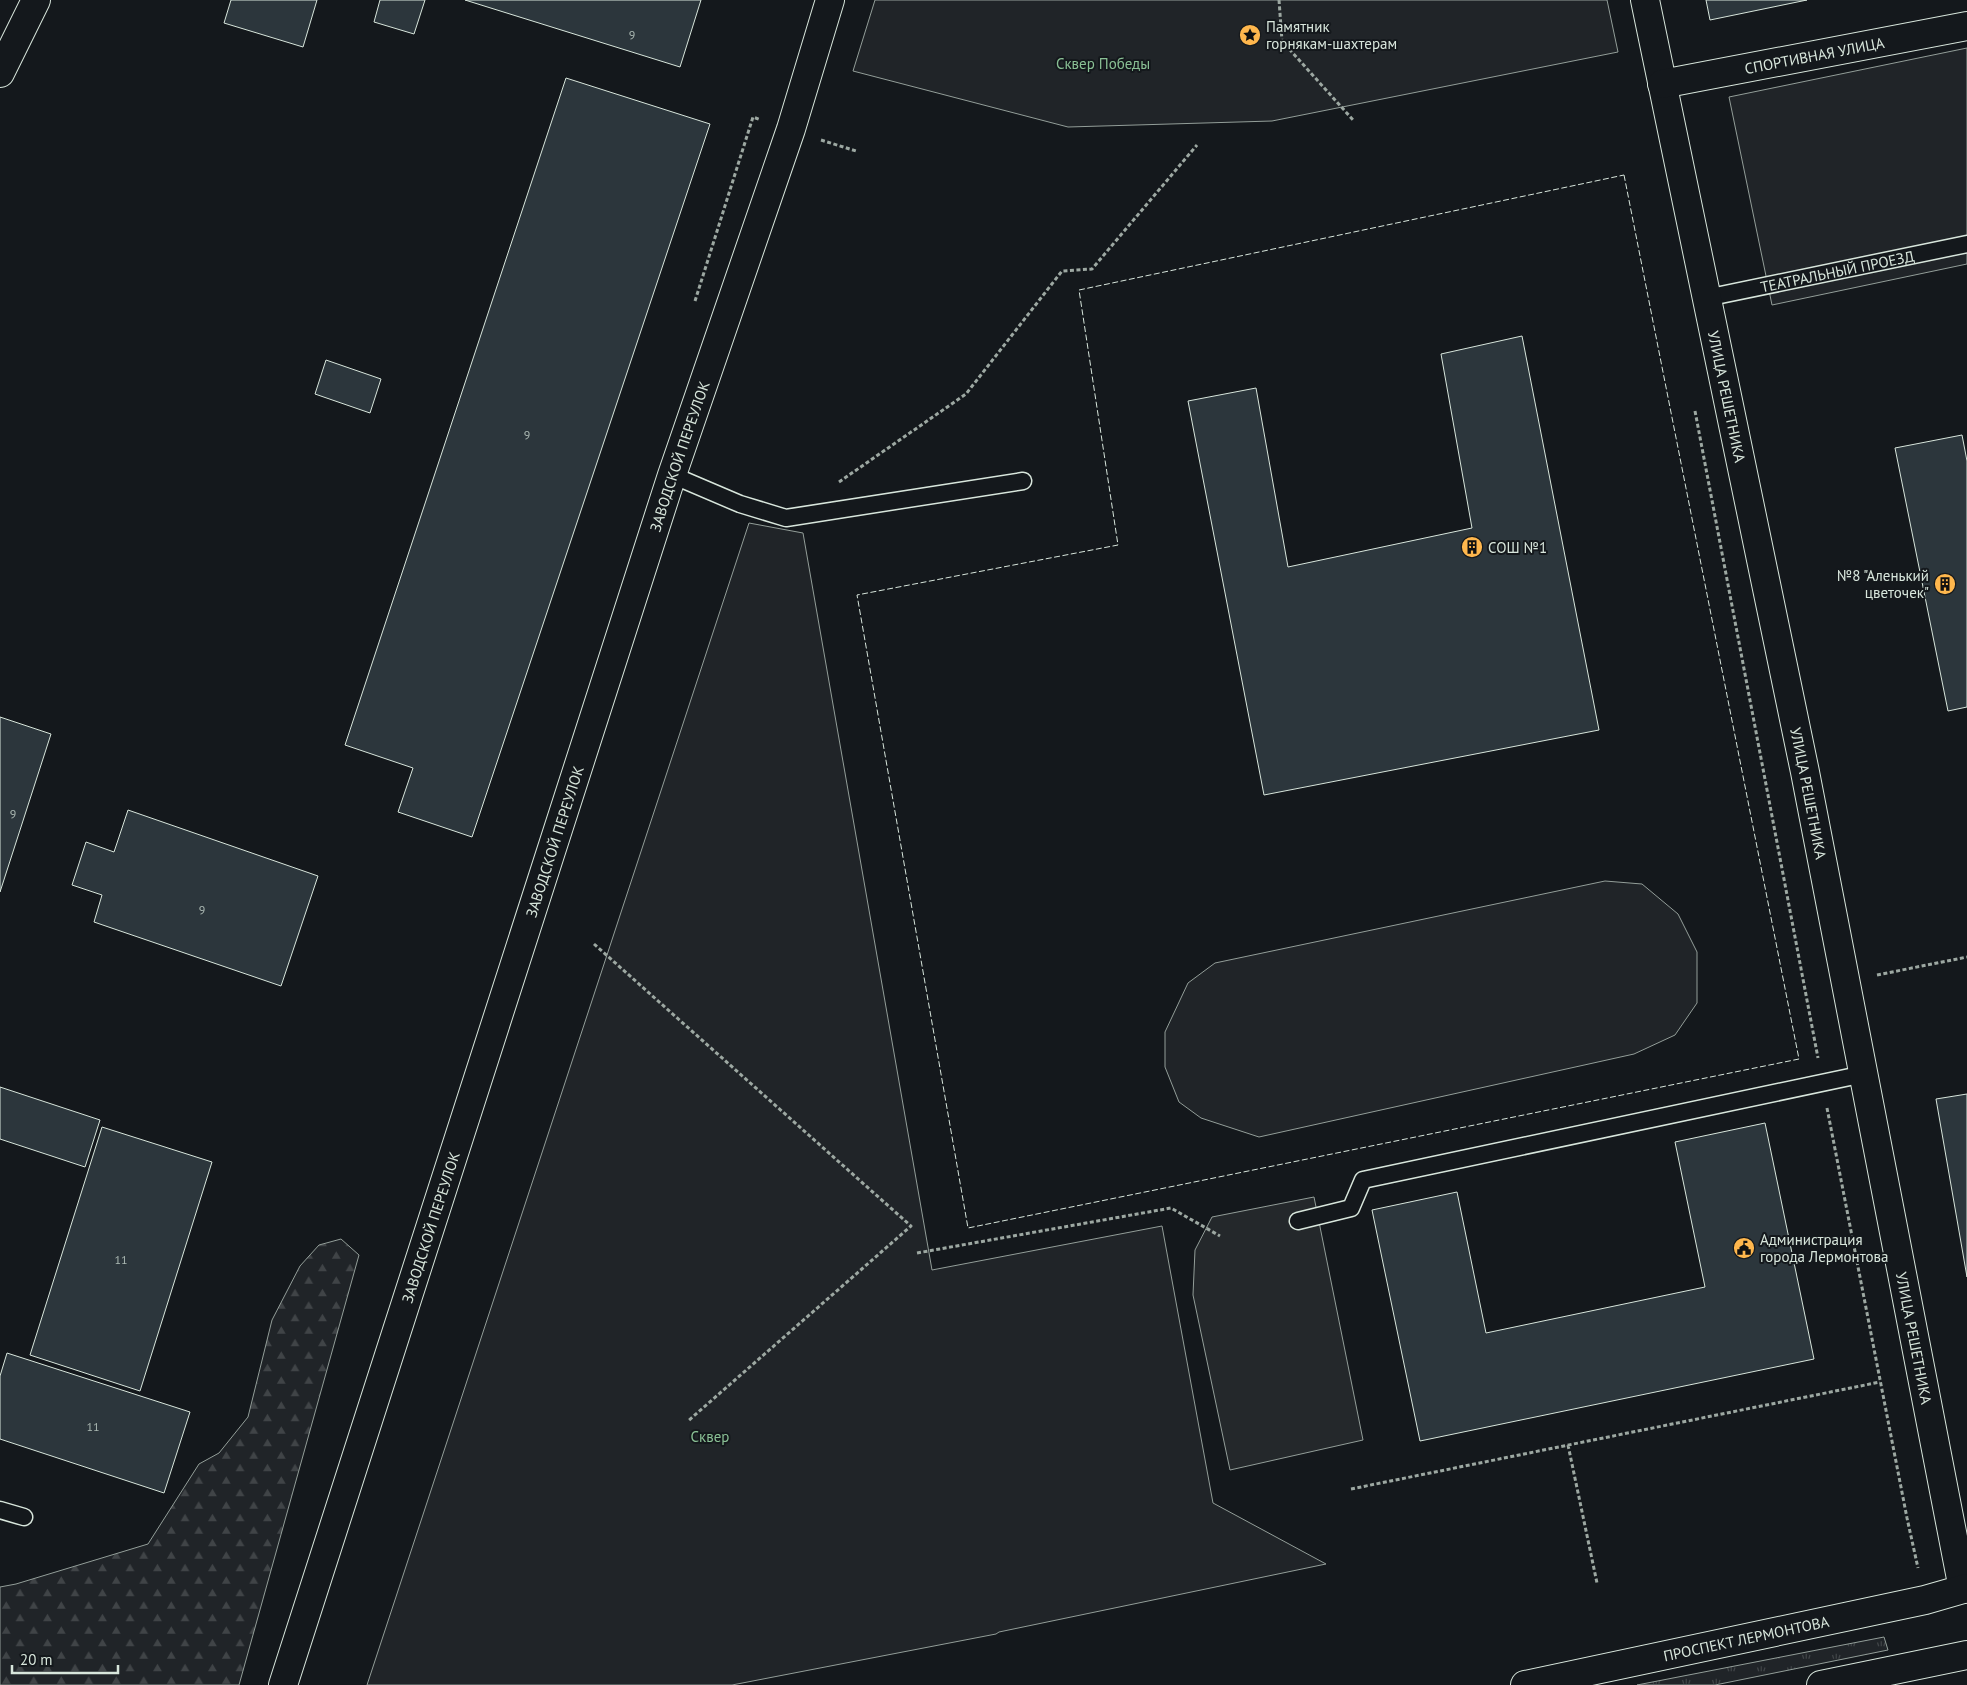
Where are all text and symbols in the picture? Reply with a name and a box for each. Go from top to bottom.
place label: Памятник горнякам-шахтерам [1266,17,1397,53]
place icon: Памятник горнякам-шахтерам [1238,23,1262,47]
house number: 9 [629,27,635,42]
street label: СПОРТИВНАЯ УЛИЦА [1743,32,1886,78]
park label: Сквер Победы [1056,54,1150,73]
street label: ТЕАТРАЛЬНЫЙ ПРОЕЗД [1759,246,1916,296]
street label: УЛИЦА РЕШЕТНИКА [1704,329,1750,464]
street label: ЗАВОДСКОЙ ПЕРЕУЛОК [645,378,713,534]
house number: 9 [524,427,530,442]
building icon: СОШ №1 [1460,535,1484,559]
place label: СОШ №1 [1488,538,1547,557]
place label: №8 "Аленький цветочек" [1837,566,1929,602]
building icon: №8 "Аленький цветочек" [1933,572,1957,596]
street label: УЛИЦА РЕШЕТНИКА [1786,726,1831,861]
street label: ЗАВОДСКОЙ ПЕРЕУЛОК [521,763,587,920]
house number: 9 [10,806,16,821]
house number: 9 [199,902,205,917]
street label: ЗАВОДСКОЙ ПЕРЕУЛОК [397,1149,463,1305]
place label: Администрация города Лермонтова [1760,1230,1888,1266]
public building icon: Администрация города Лермонтова [1732,1236,1756,1260]
house number: 11 [114,1252,128,1267]
street label: УЛИЦА РЕШЕТНИКА [1892,1270,1937,1406]
house number: 11 [86,1419,100,1434]
park label: Сквер [691,1427,729,1446]
street label: ПРОСПЕКТ ЛЕРМОНТОВА [1661,1611,1831,1665]
scale bar [12,1642,119,1674]
text: 20 m [20,1650,53,1669]

